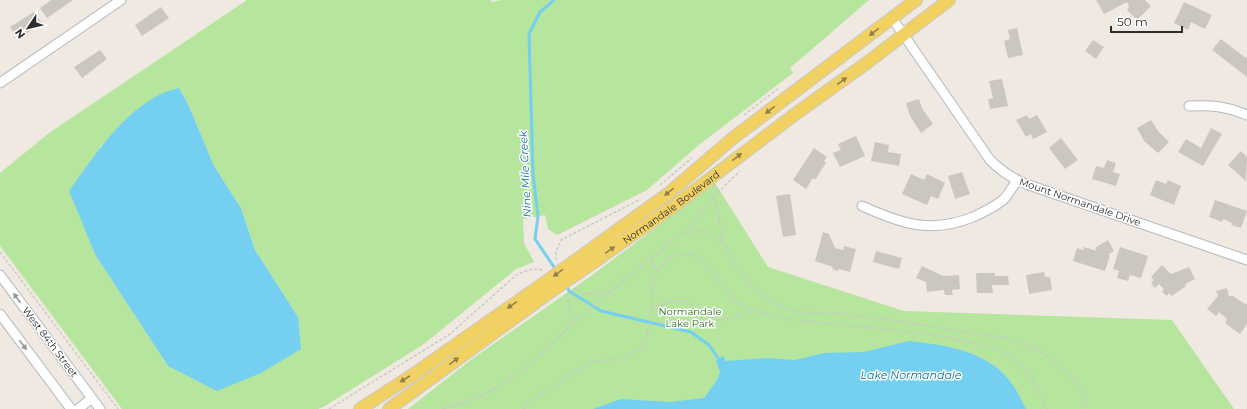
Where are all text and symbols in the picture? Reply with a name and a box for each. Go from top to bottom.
north arrow [8,8,48,48]
scale bar [1111,8,1182,34]
text: 50 m [1117,14,1148,29]
text: N [12,26,28,41]
one-way arrow [868,28,879,36]
one-way arrow [837,77,848,85]
one-way arrow [765,106,775,114]
water label: Nine Mile Creek [516,130,534,218]
one-way arrow [732,153,743,161]
street label: Normandale Boulevard [620,167,722,246]
street label: Mount Normandale Drive [1017,175,1143,229]
one-way arrow [664,188,675,197]
one-way arrow [605,246,615,254]
one-way arrow [552,269,563,277]
one-way arrow [14,293,22,303]
one-way arrow [507,301,517,309]
street label: West 84th Street [19,304,81,380]
park label: Normandale Lake Park [658,305,722,330]
one-way arrow [19,340,28,351]
one-way arrow [449,357,459,365]
water label: Lake Normandale [861,368,962,382]
one-way arrow [400,376,411,383]

